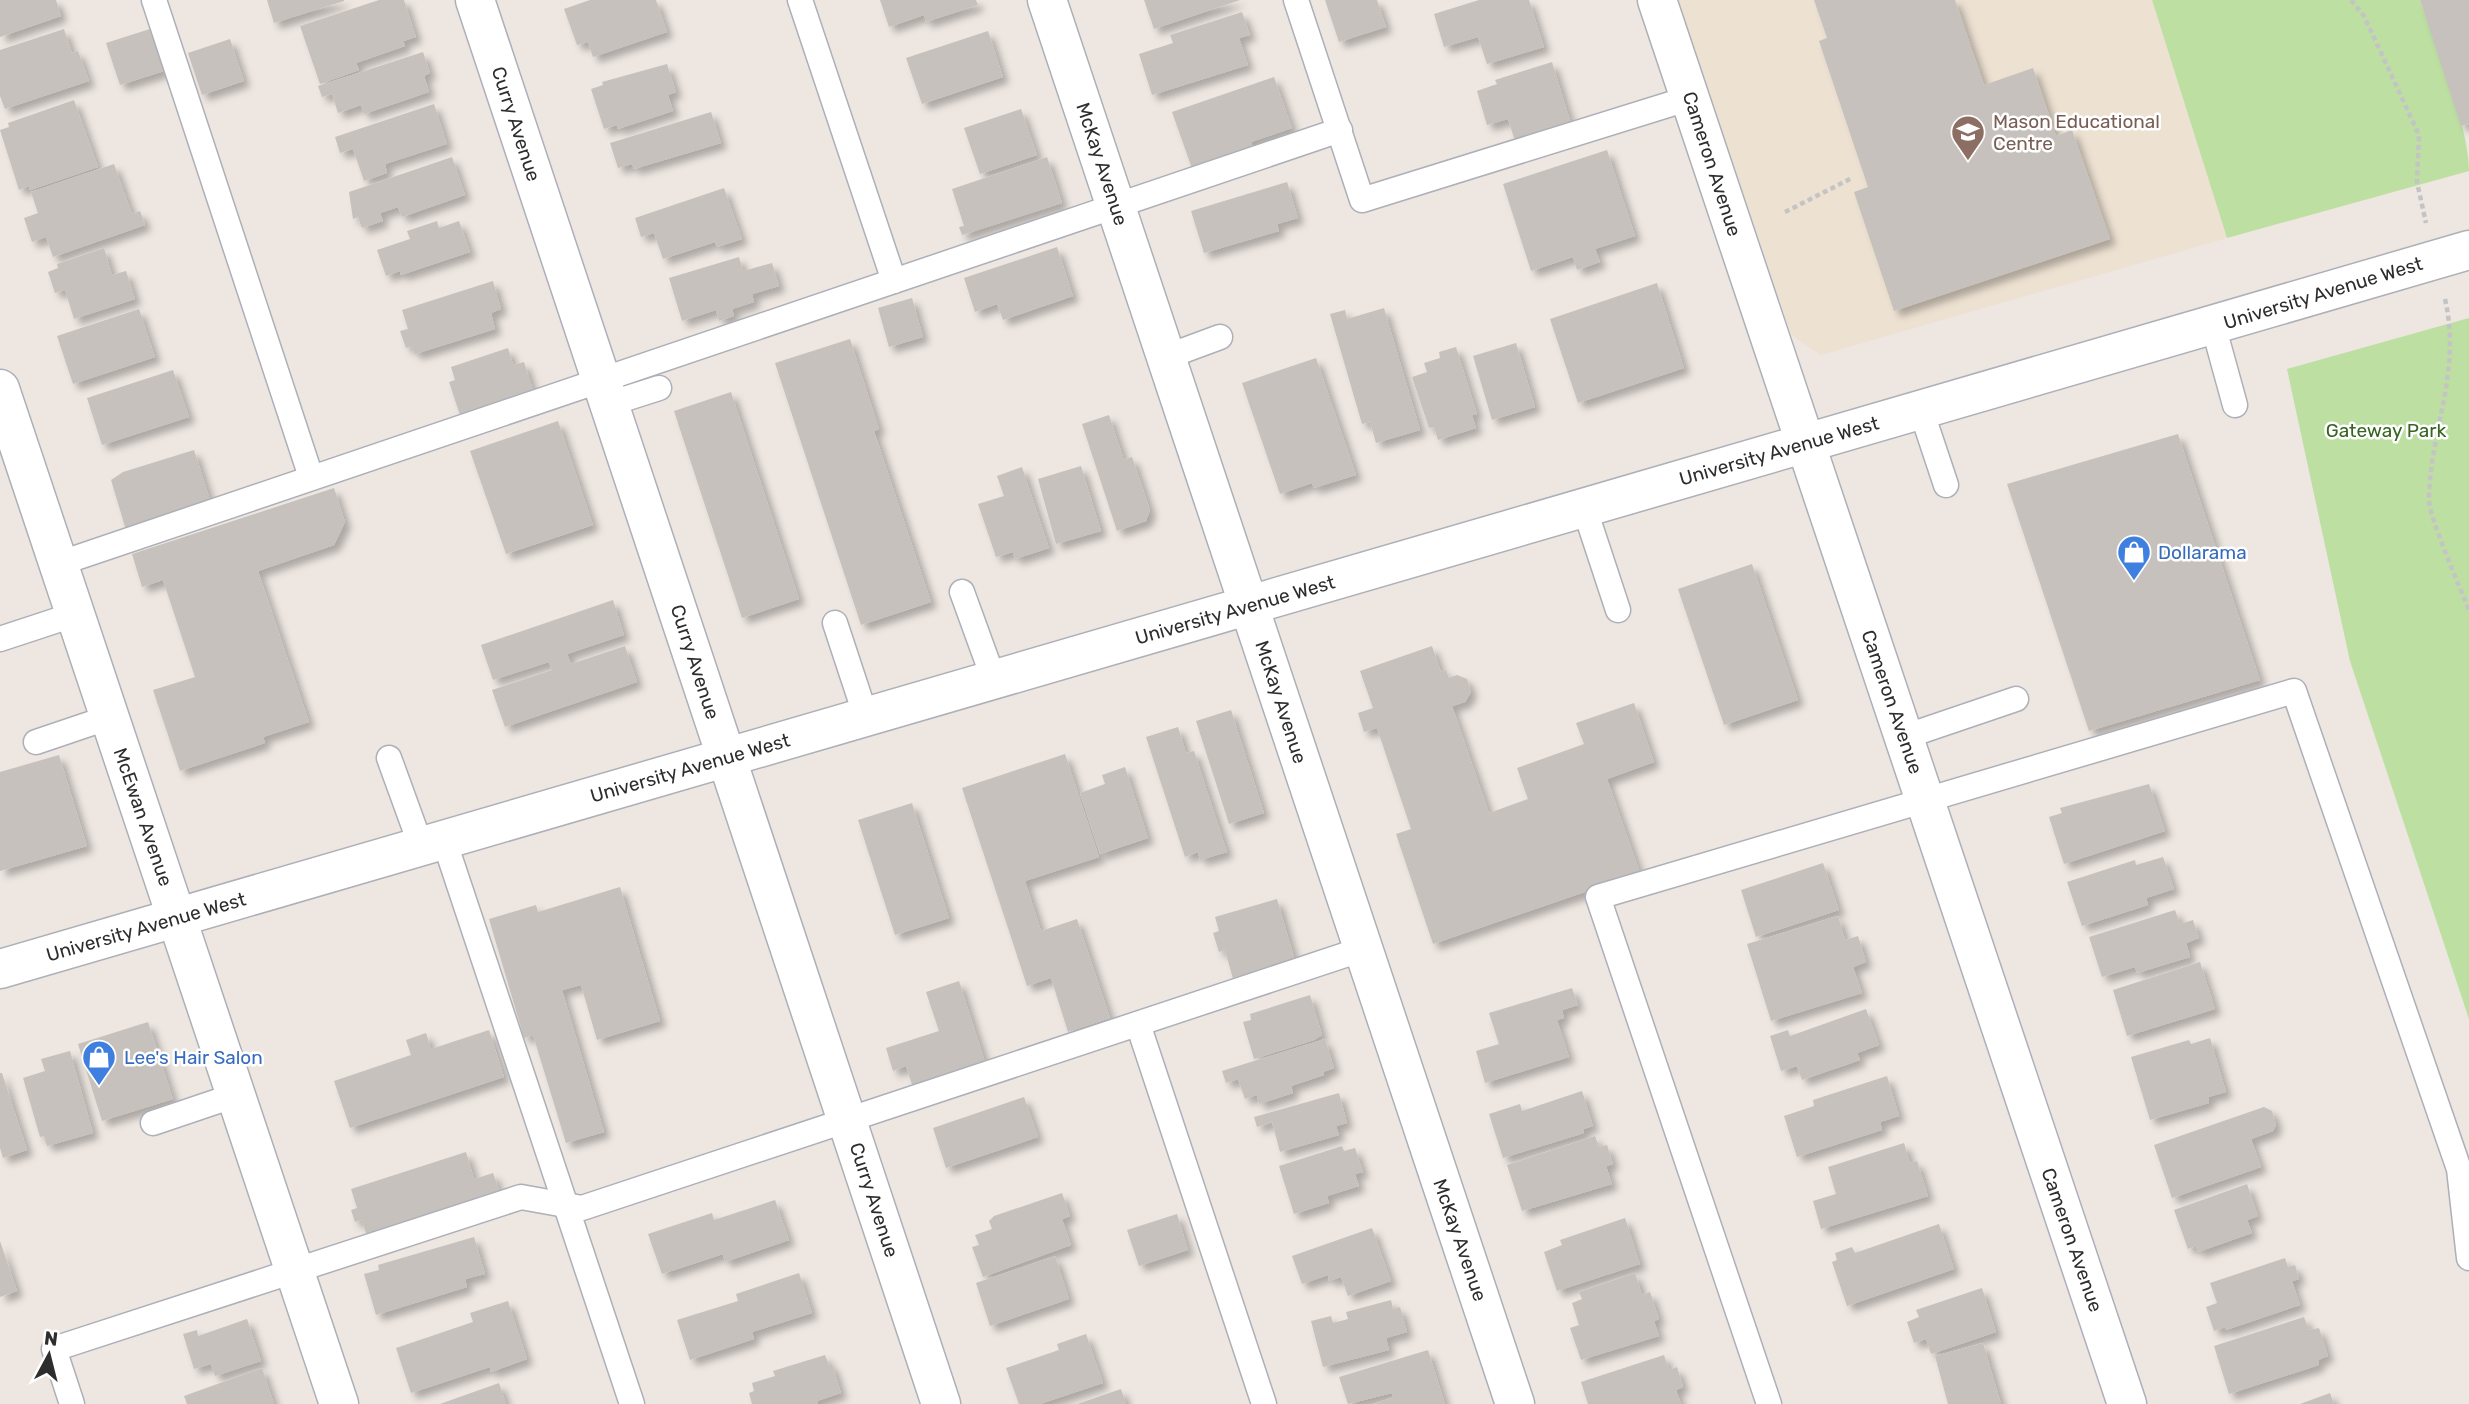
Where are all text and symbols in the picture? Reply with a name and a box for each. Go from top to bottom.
street label: Curry Avenue [487,64,545,184]
street label: Cameron Avenue [1678,89,1746,239]
street label: McKay Avenue [1071,100,1133,228]
place label: Mason Educational Centre [1993,110,2160,155]
school or university icon: Mason Educational Centre [1949,113,1987,162]
street label: University Avenue West [2221,252,2426,334]
street label: University Avenue West [1676,411,1882,491]
park label: Gateway Park [2326,419,2446,442]
shop icon: Dollarama [2115,533,2153,582]
place label: Dollarama [2158,541,2247,564]
street label: University Avenue West [1132,570,1338,650]
street label: Curry Avenue [666,602,724,722]
street label: Cameron Avenue [1857,627,1927,777]
street label: McKay Avenue [1250,638,1312,766]
street label: University Avenue West [587,728,793,808]
street label: McEwan Avenue [109,745,177,889]
street label: University Avenue West [43,887,249,967]
shop icon: Lee's Hair Salon [80,1038,118,1087]
place label: Lee's Hair Salon [124,1046,263,1069]
street label: Curry Avenue [845,1140,903,1260]
street label: Cameron Avenue [2037,1165,2107,1315]
street label: McKay Avenue [1428,1176,1492,1304]
north arrow [14,1320,84,1390]
text: N [43,1326,59,1351]

